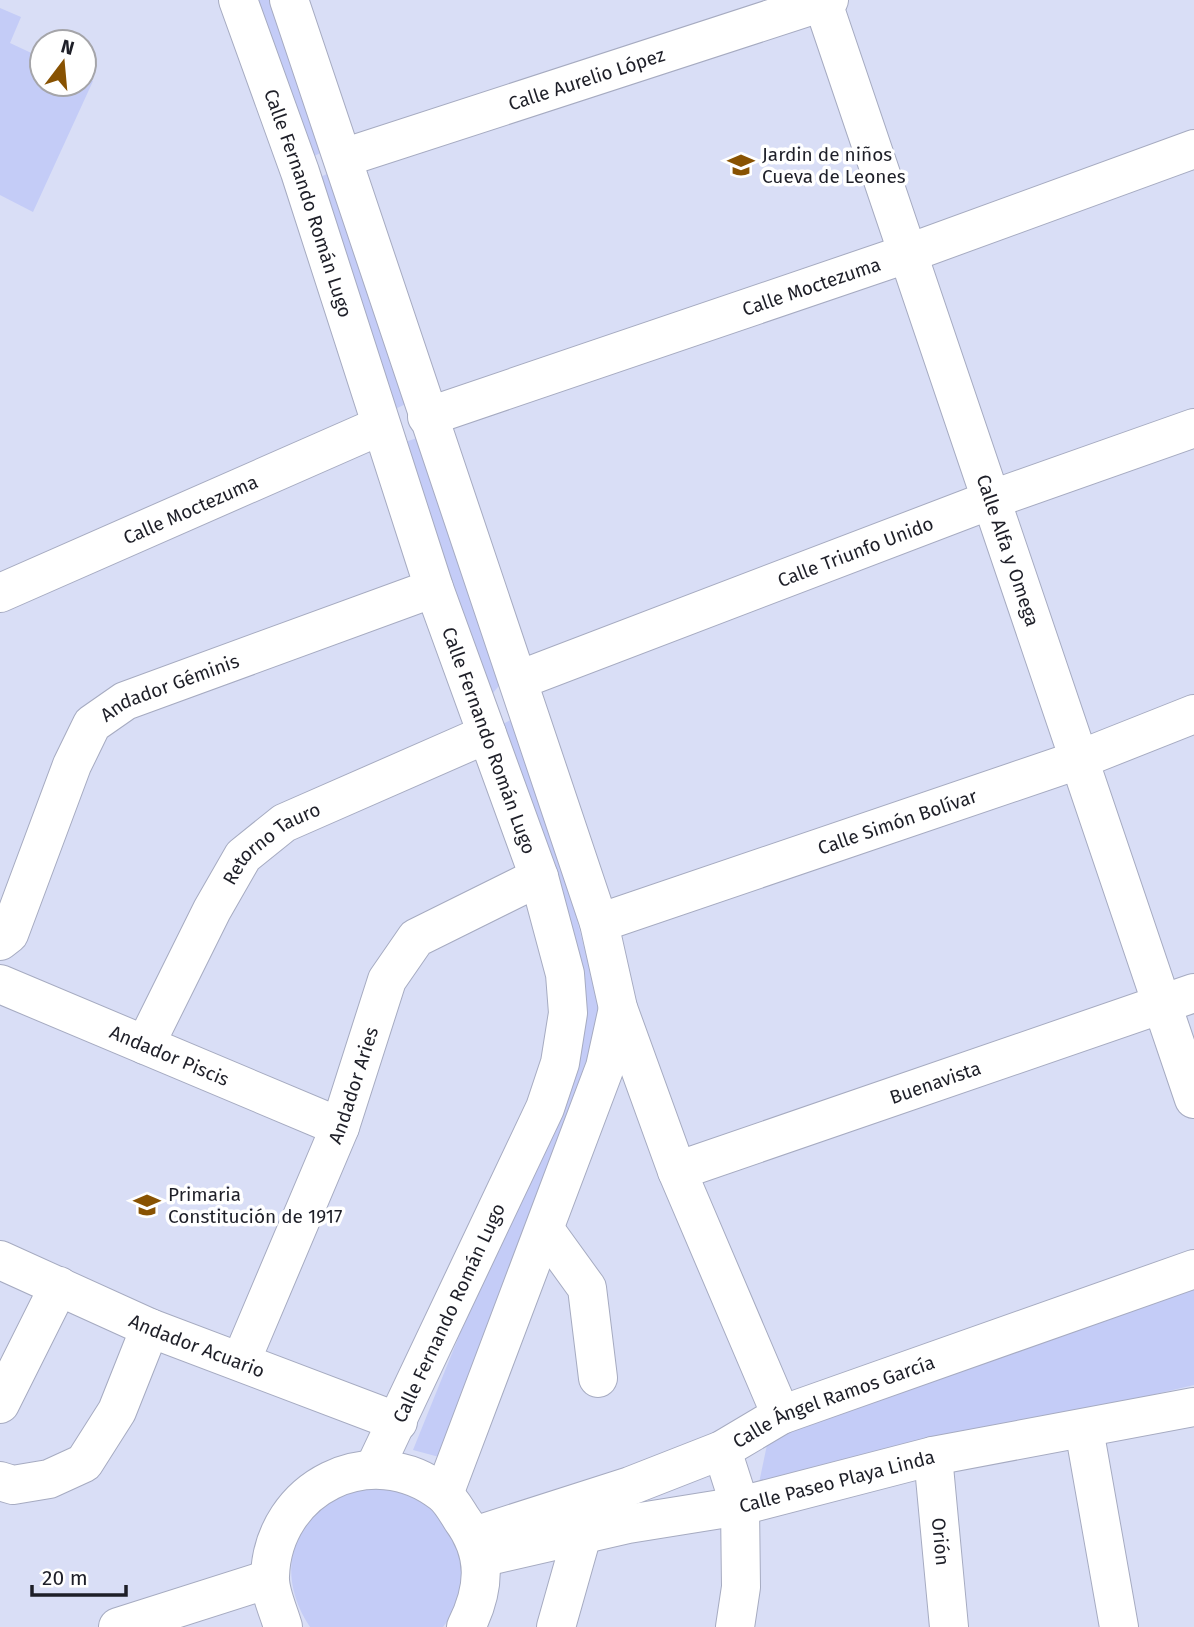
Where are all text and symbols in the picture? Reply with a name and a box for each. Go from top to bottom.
north arrow [28,28,98,98]
text: N [58,34,77,60]
street label: Calle Aurelio López [505,43,668,115]
street label: Calle Fernando Román Lugo [259,86,358,320]
place label: Jardin de niños Cueva de Leones [762,143,906,188]
school or university icon: Jardin de niños Cueva de Leones [726,150,756,180]
street label: Calle Moctezuma [739,252,884,320]
street label: Calle Moctezuma [120,470,261,549]
street label: Calle Alfa y Omega [972,471,1045,629]
street label: Calle Triunfo Unido [774,511,937,592]
street label: Calle Fernando Román Lugo [438,624,541,857]
street label: Andador Géminis [96,649,242,726]
street label: Calle Simón Bolívar [815,784,980,859]
street label: Retorno Tauro [218,797,324,889]
street label: Andador Piscis [107,1020,233,1091]
street label: Andador Aries [323,1024,383,1147]
street label: Buenavista [887,1056,984,1108]
place label: Primaria Constitución de 1917 [168,1183,342,1228]
school or university icon: Primaria Constitución de 1917 [132,1190,162,1220]
street label: Calle Fernando Román Lugo [388,1200,510,1426]
street label: Andador Acuario [126,1309,268,1382]
street label: Calle Ángel Ramos García [728,1350,938,1453]
street label: Calle Paseo Playa Linda [737,1445,937,1517]
street label: Orión [927,1517,955,1567]
scale bar [32,1554,126,1598]
text: 20 m [42,1565,88,1591]

